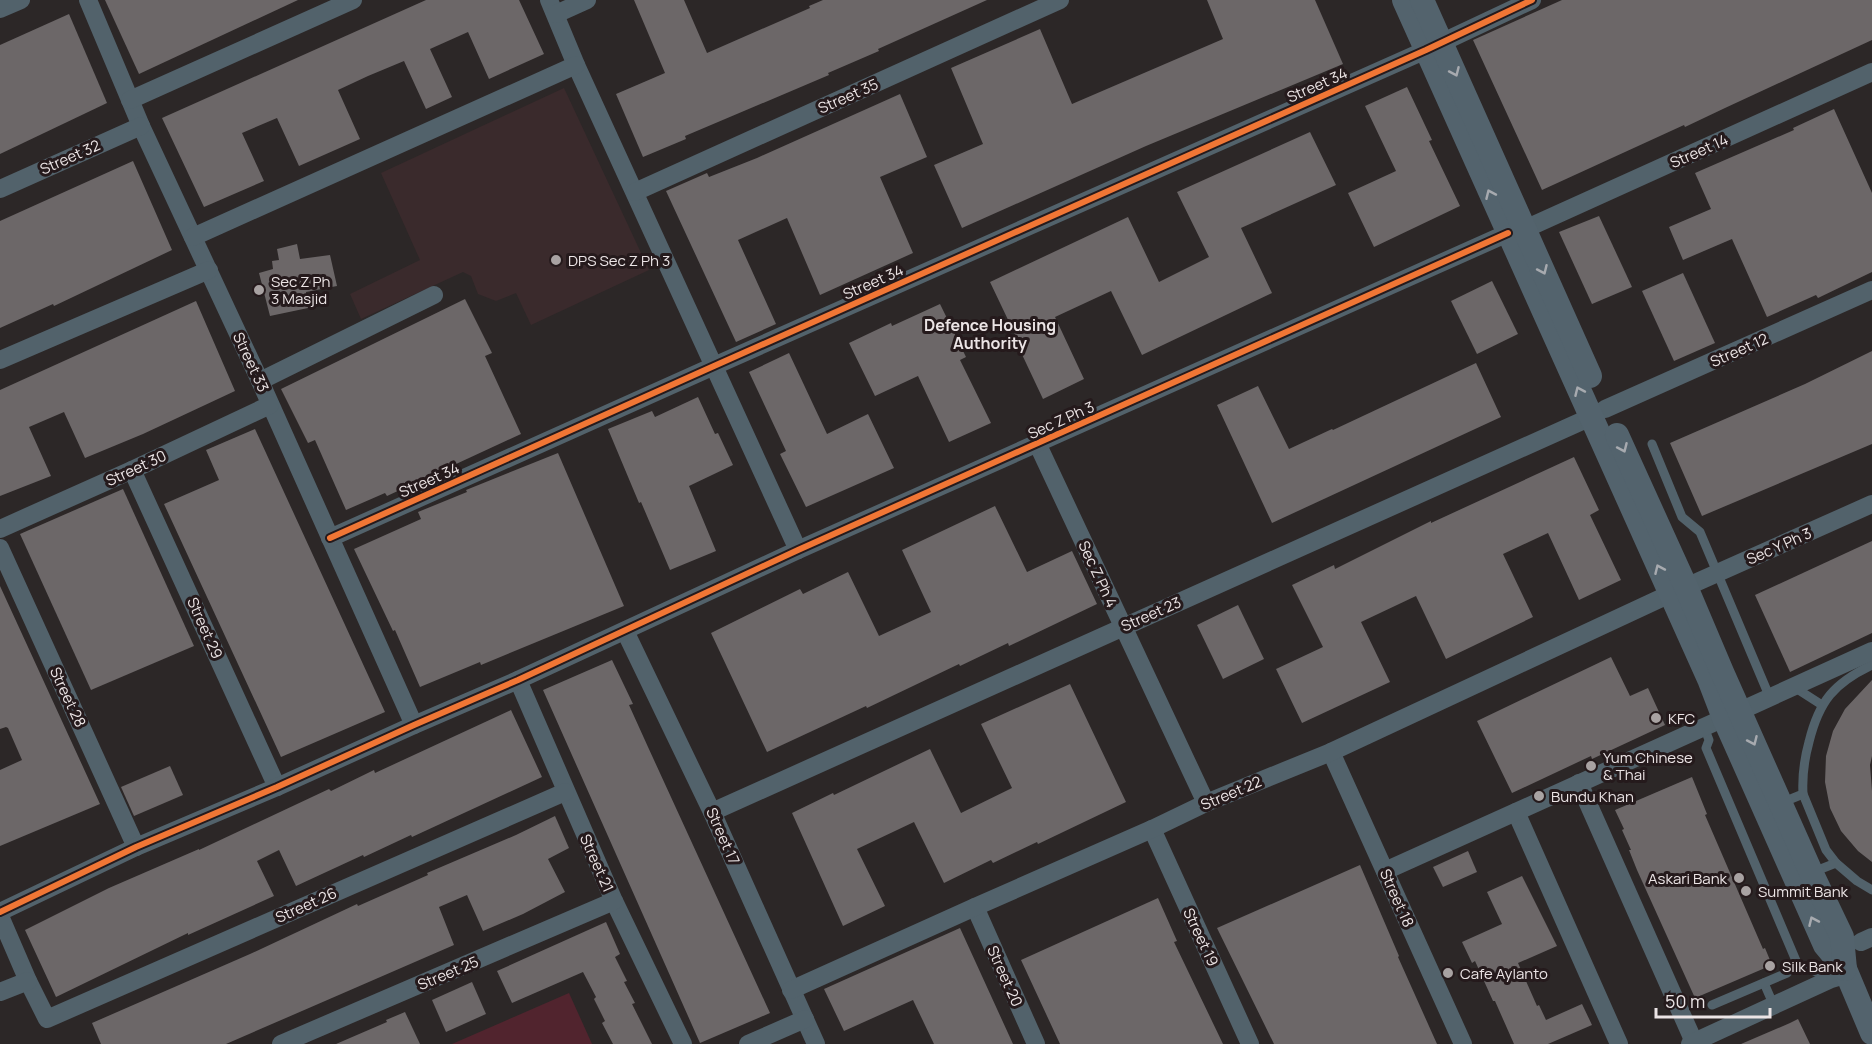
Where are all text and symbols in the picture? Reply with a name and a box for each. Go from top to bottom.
street label: Street 34 [1283,62,1351,108]
one-way arrow [1448,66,1460,77]
street label: Street 35 [814,73,882,119]
street label: Street 14 [1667,129,1732,173]
street label: Street 32 [37,134,103,180]
one-way arrow [1486,190,1498,201]
place label: DPS Sec Z Ph 3 [568,250,670,271]
marker: DPS Sec Z Ph 3 [549,253,563,267]
street label: Street 34 [839,259,907,305]
one-way arrow [1536,263,1548,274]
place label: Sec Z Ph 3 Masjid [271,271,331,309]
marker: Sec Z Ph 3 Masjid [252,283,266,297]
district label: Defence Housing Authority [924,314,1056,354]
street label: Street 12 [1707,328,1771,372]
street label: Street 33 [228,329,274,395]
one-way arrow [1574,387,1586,398]
street label: Sec Z Ph 3 [1024,396,1098,444]
one-way arrow [1616,441,1628,452]
street label: Street 30 [102,445,170,491]
street label: Street 34 [395,457,463,503]
street label: Sec Y Ph 3 [1743,522,1815,570]
street label: Sec Z Ph 4 [1073,537,1123,611]
one-way arrow [1654,564,1666,575]
street label: Street 23 [1118,591,1184,637]
street label: Street 29 [182,594,228,662]
street label: Street 28 [45,663,91,731]
place label: KFC [1668,708,1695,729]
marker: KFC [1649,711,1663,725]
one-way arrow [1746,735,1758,746]
place label: Yum Chinese & Thai [1603,747,1693,785]
marker: Yum Chinese & Thai [1584,759,1598,773]
street label: Street 22 [1197,771,1265,815]
place label: Bundu Khan [1551,786,1634,807]
marker: Bundu Khan [1532,789,1546,803]
street label: Street 17 [701,804,745,868]
street label: Street 21 [575,831,619,895]
street label: Street 18 [1375,866,1419,930]
place label: Askari Bank [1648,868,1728,889]
marker: Askari Bank [1732,871,1746,885]
place label: Summit Bank [1758,881,1849,902]
street label: Street 26 [272,882,340,928]
marker: Summit Bank [1739,884,1753,898]
street label: Street 19 [1178,904,1224,970]
one-way arrow [1809,916,1821,927]
street label: Street 20 [982,942,1028,1010]
street label: Street 25 [414,951,482,995]
place label: Silk Bank [1782,956,1843,977]
marker: Silk Bank [1763,959,1777,973]
place label: Cafe Aylanto [1460,963,1548,984]
marker: Cafe Aylanto [1441,966,1455,980]
scale bar [1656,981,1770,1019]
text: 50 m [1665,989,1705,1013]

